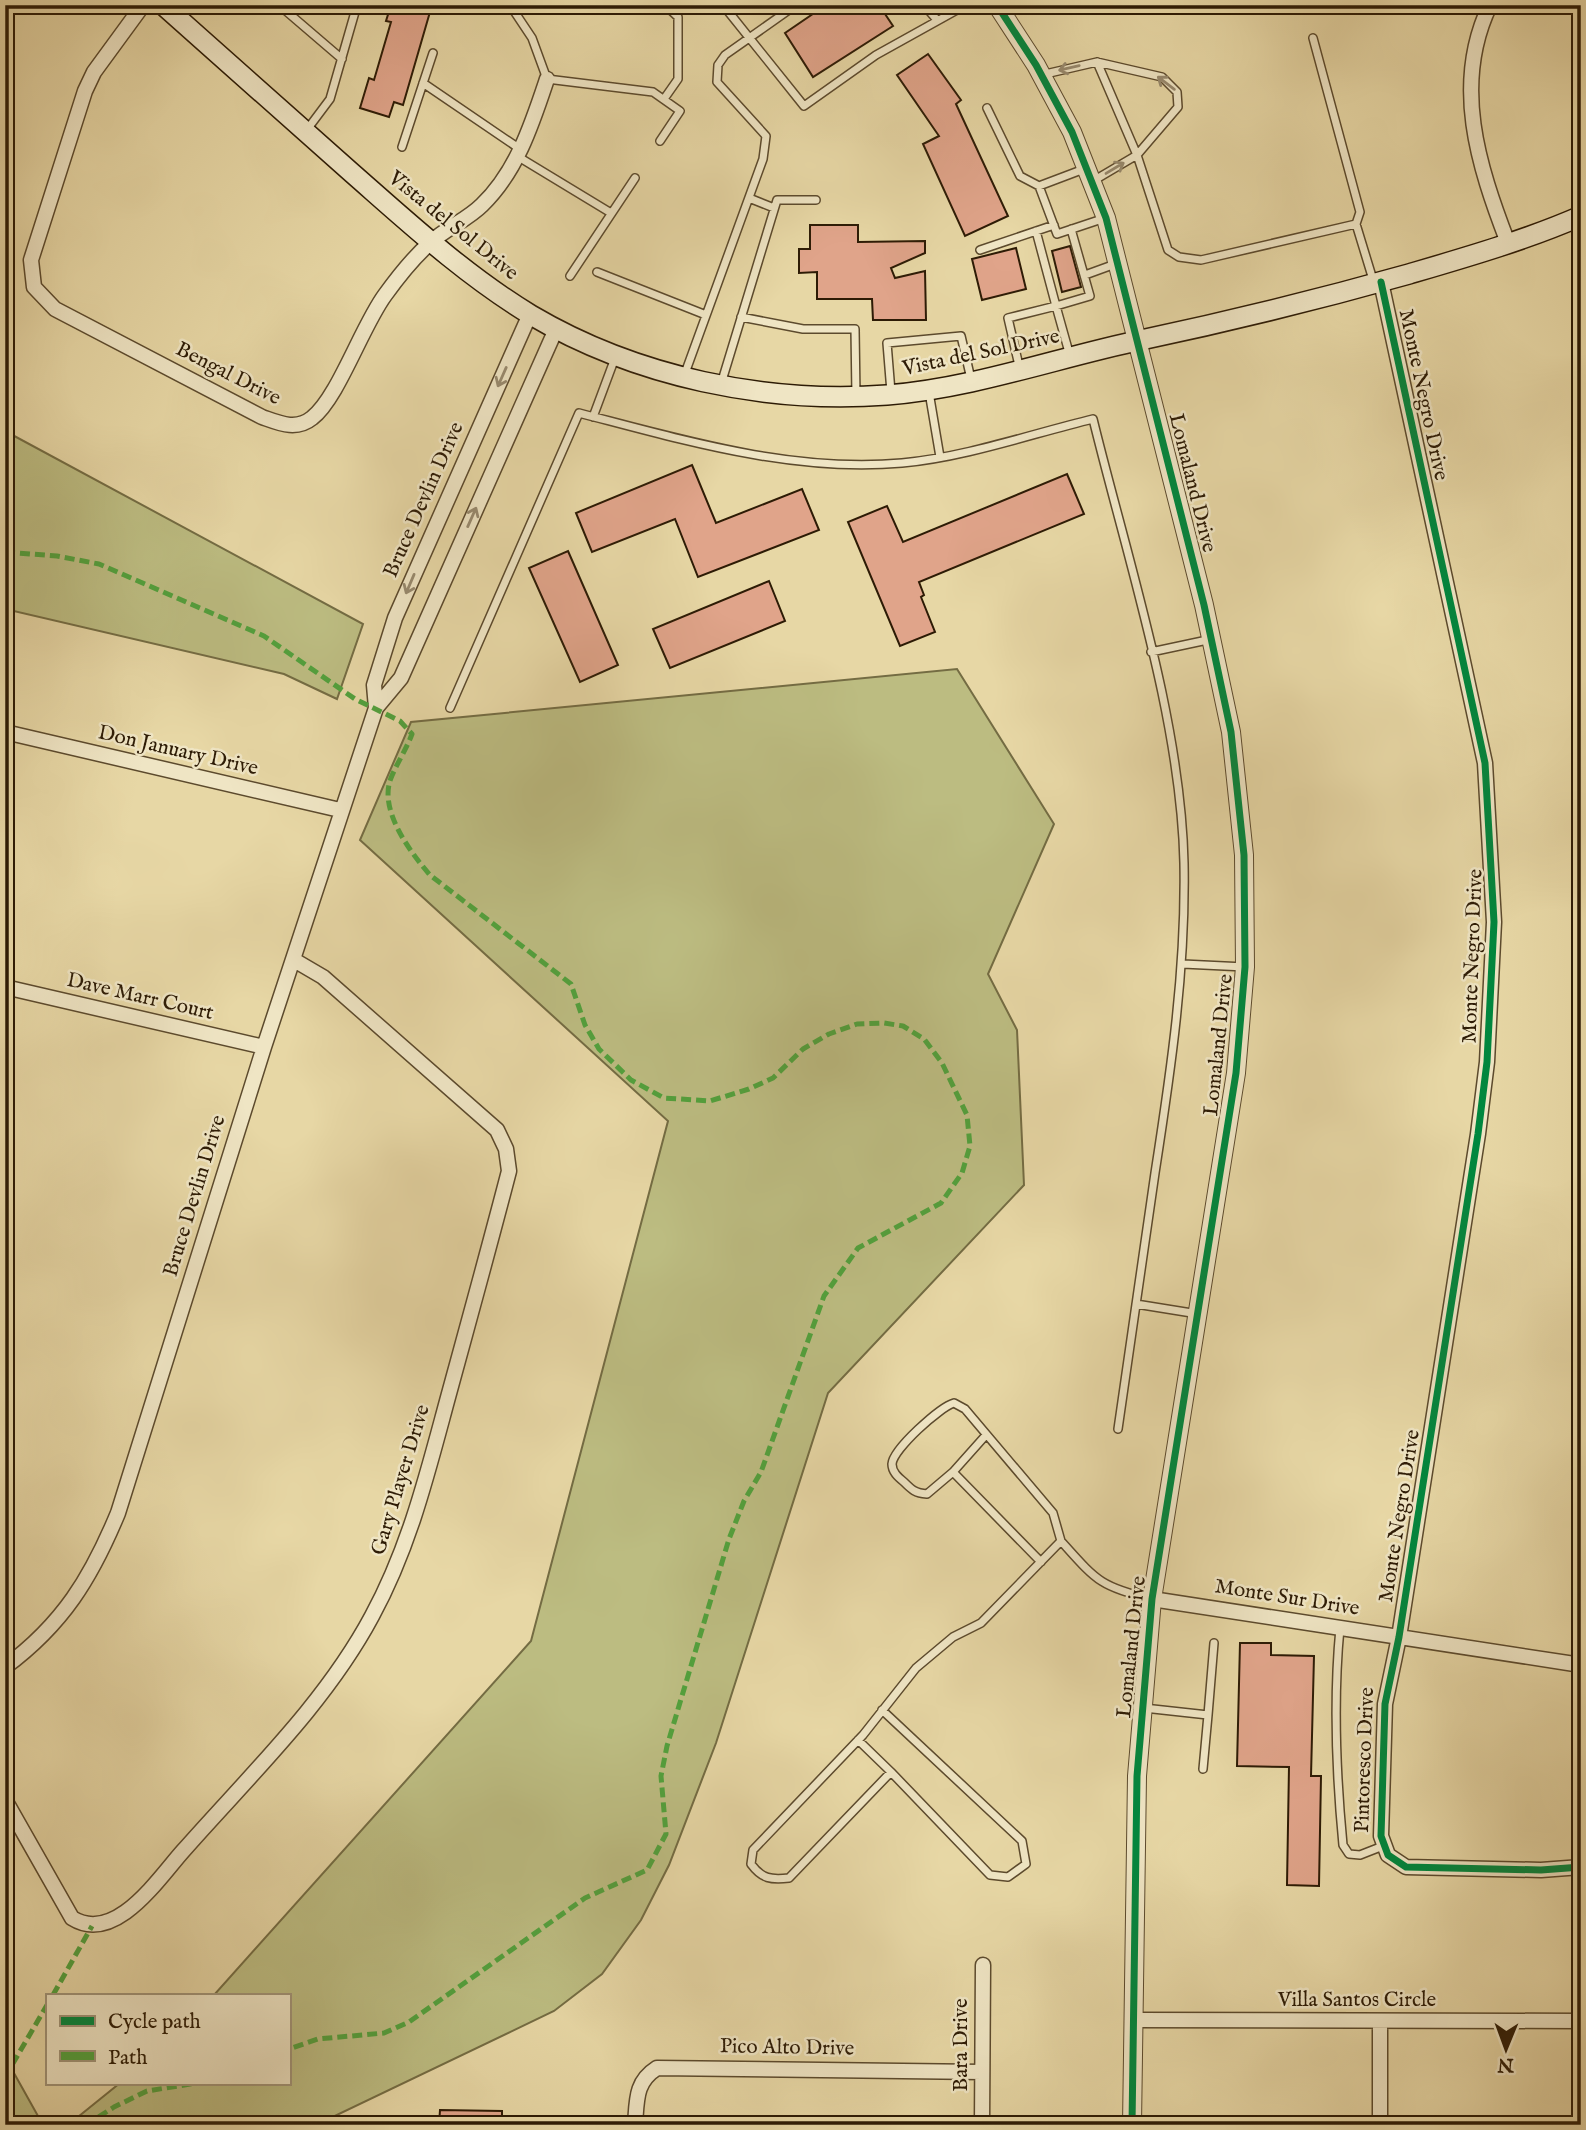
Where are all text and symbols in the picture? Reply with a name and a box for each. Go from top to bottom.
one-way arrow [1058,62,1081,76]
one-way arrow [1157,76,1176,90]
one-way arrow [1104,161,1124,175]
street label: Vista del Sol Drive [382,165,524,287]
street label: Monte Negro Drive [1392,307,1454,483]
street label: Vista del Sol Drive [899,323,1062,383]
street label: Bengal Drive [171,336,285,412]
one-way arrow [495,365,508,387]
street label: Lomaland Drive [1162,411,1222,556]
street label: Bruce Devlin Drive [378,418,471,582]
one-way arrow [466,507,479,528]
one-way arrow [403,573,416,595]
street label: Don January Drive [95,719,261,783]
street label: Monte Negro Drive [1456,868,1490,1044]
street label: Dave Marr Court [64,967,216,1027]
street label: Lomaland Drive [1198,972,1240,1117]
street label: Bruce Devlin Drive [158,1112,232,1280]
street label: Gary Player Drive [365,1401,437,1559]
street label: Monte Negro Drive [1373,1427,1427,1604]
street label: Monte Sur Drive [1213,1573,1362,1623]
street label: Lomaland Drive [1111,1574,1153,1719]
street label: Pintoresco Drive [1349,1686,1381,1833]
street label: Villa Santos Circle [1277,1987,1437,2014]
legend [46,1994,290,2084]
street label: Bara Drive [948,1998,975,2092]
text: Cycle path [108,2009,201,2036]
north arrow [1470,2014,1540,2084]
street label: Pico Alto Drive [720,2033,855,2063]
text: Path [108,2045,147,2072]
text: N [1497,2052,1515,2076]

